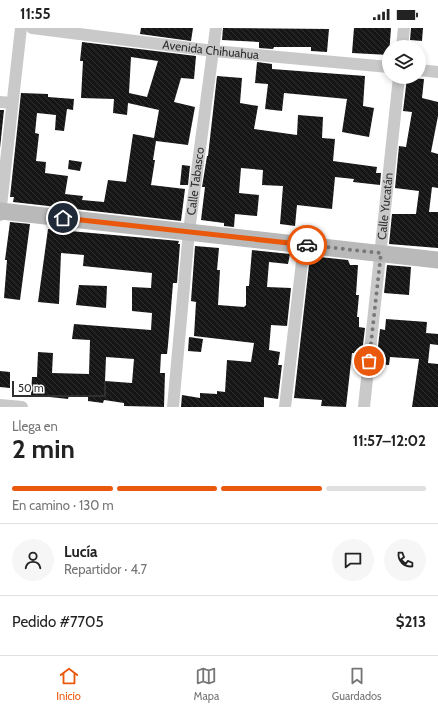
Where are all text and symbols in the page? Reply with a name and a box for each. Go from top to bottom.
text: 11:55 [20,5,51,23]
street label: Avenida Chihuahua [162,37,260,62]
map controls [382,40,426,84]
button: layers [382,40,426,84]
street label: Calle Tabasco [183,146,207,216]
street label: Calle Yucatán [374,171,396,240]
pin [46,201,80,235]
icon: home [52,207,74,229]
courier [287,225,327,265]
icon: car [296,234,318,256]
pin [352,344,386,378]
icon: bag [358,350,380,372]
scale bar [12,379,106,398]
text: 50 m [18,381,44,395]
text: Llega en [12,418,58,434]
text: 11:57–12:02 [353,432,426,450]
text: 2 min [12,433,75,465]
text: En camino · 130 m [12,497,114,513]
button: person [12,539,54,581]
button: chat [332,539,374,581]
button: phone [384,539,426,581]
text: Lucía [64,543,98,561]
text: Repartidor · 4.7 [64,561,147,577]
text: Pedido #7705 [12,613,104,631]
text: $213 [396,613,426,631]
tab: Inicio [56,665,81,703]
tab: Mapa [194,665,219,703]
tab: Guardados [332,665,382,703]

